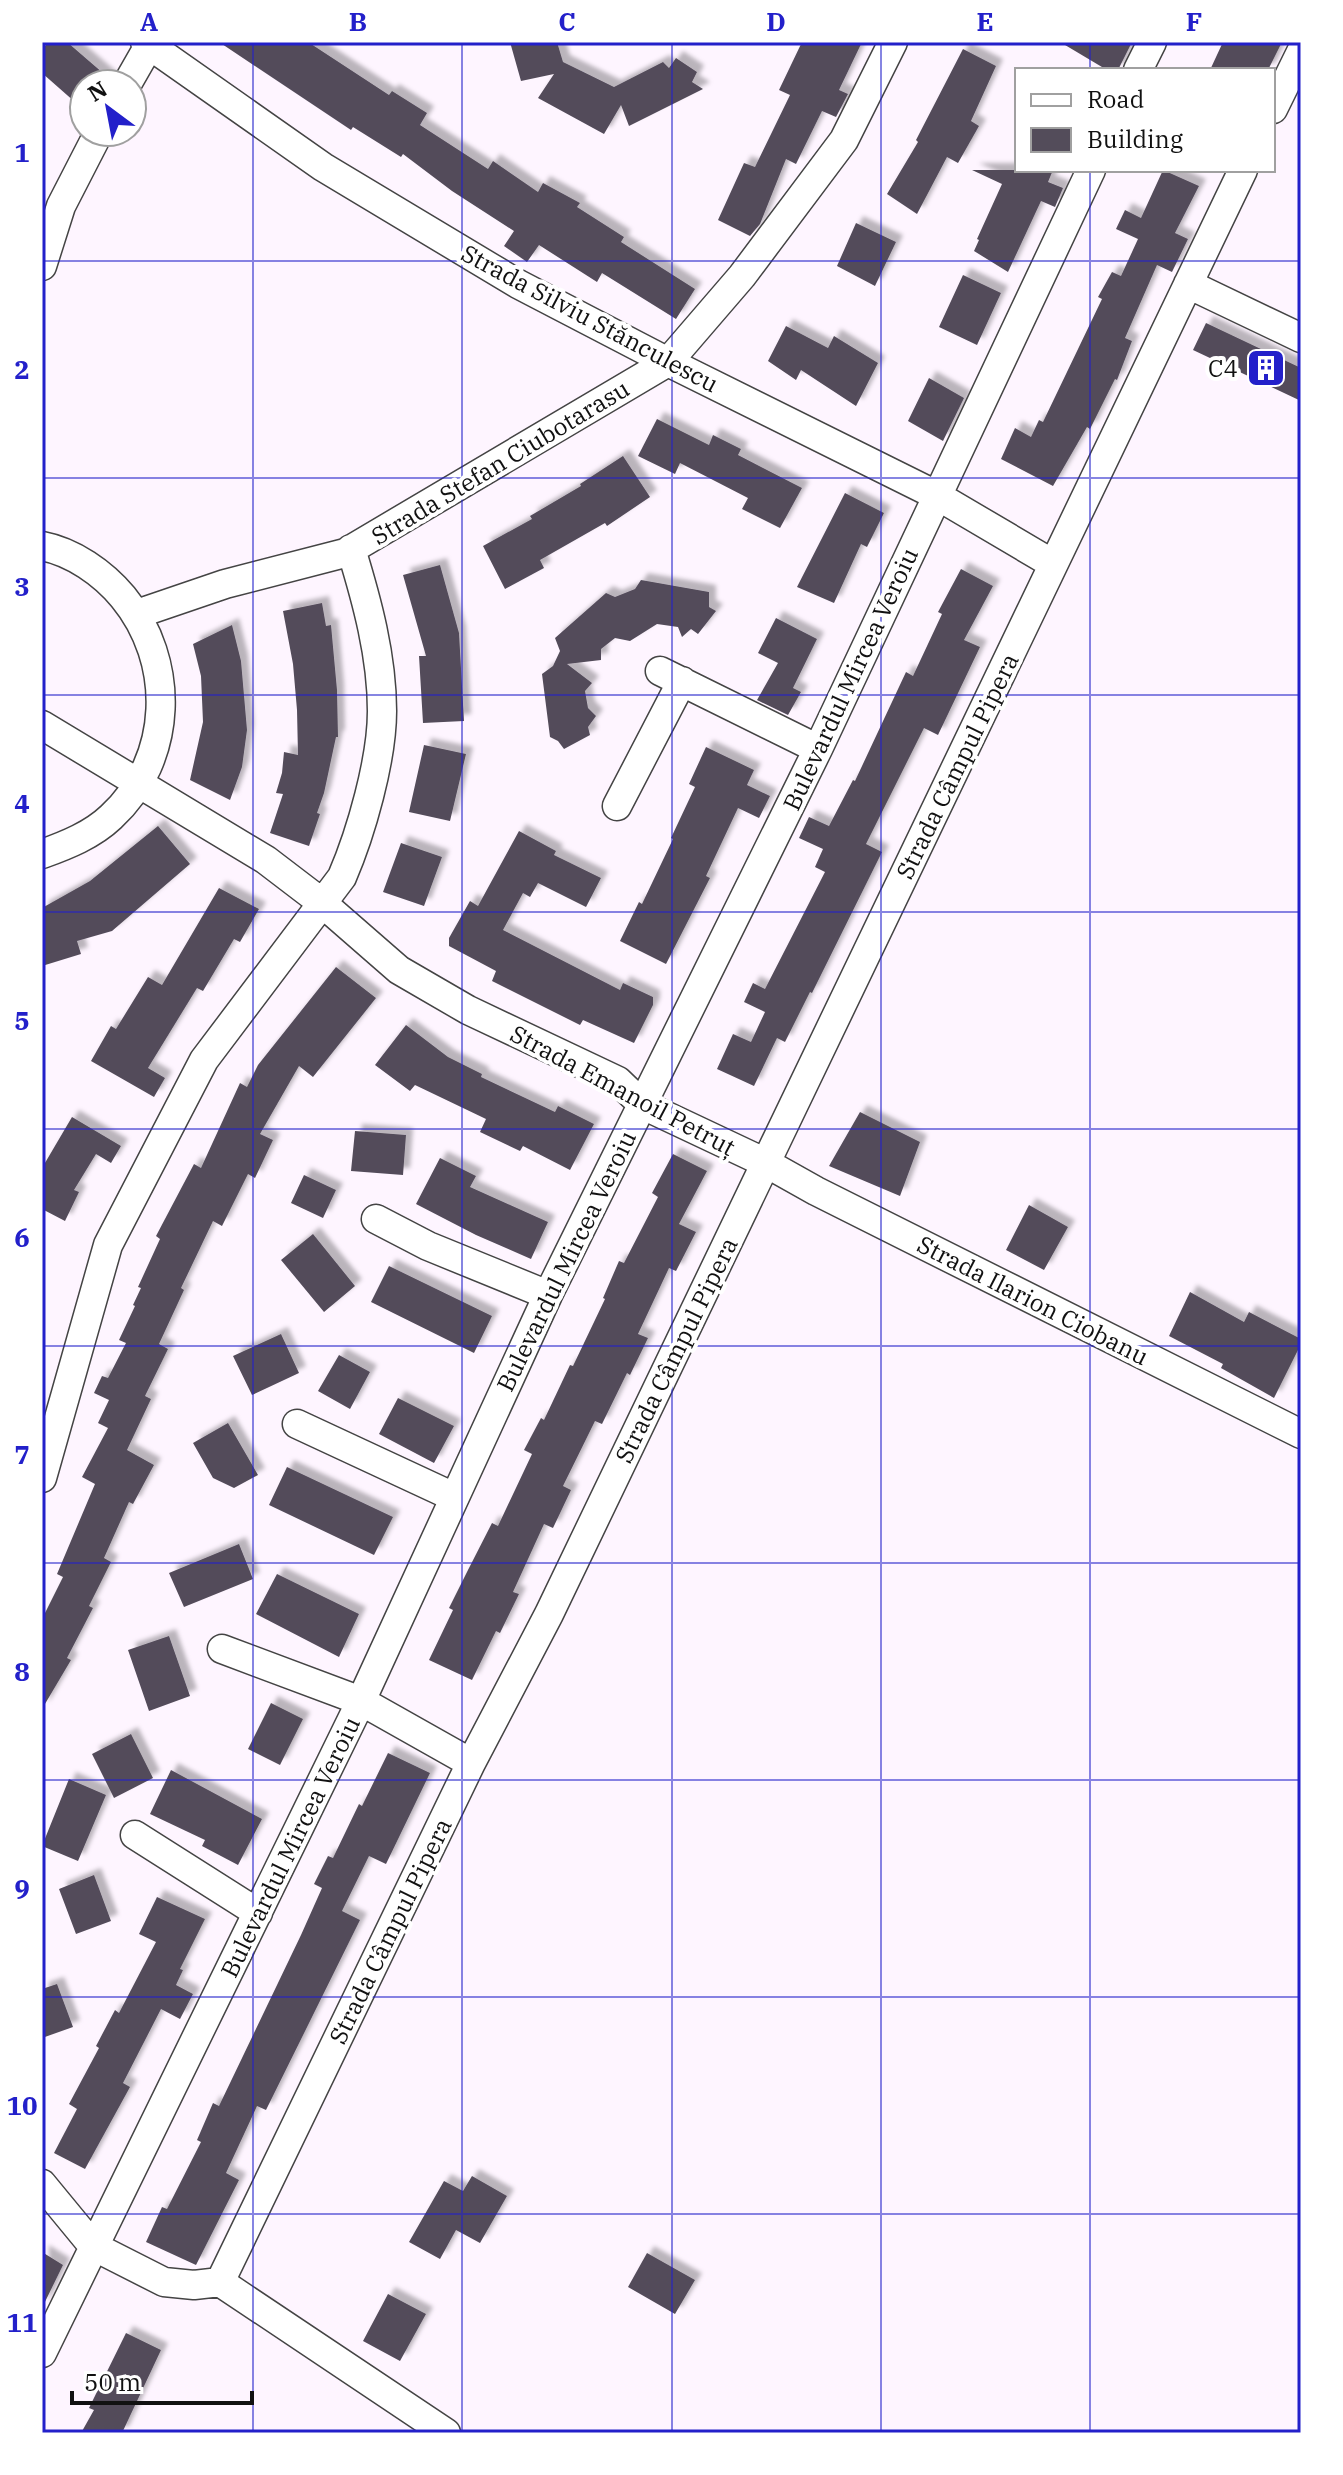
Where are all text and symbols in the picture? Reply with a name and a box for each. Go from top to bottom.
text: A [140,4,158,38]
text: B [349,4,367,38]
text: C [558,4,576,38]
text: D [766,4,786,38]
text: E [976,4,994,38]
text: F [1186,4,1202,38]
north arrow [68,68,148,148]
legend [1015,68,1275,172]
text: N [82,74,112,108]
text: Road [1087,83,1144,115]
text: Building [1087,123,1183,155]
text: 1 [14,135,30,169]
street label: Strada Silviu Stănculescu [456,237,724,399]
building icon: C4 [1245,347,1287,389]
text: 2 [14,352,30,386]
place label: C4 [1208,352,1238,384]
street label: Strada Stefan Ciubotarasu [365,372,635,552]
street label: Bulevardul Mircea Veroiu [775,542,925,816]
text: 3 [14,569,30,603]
street label: Strada Câmpul Pipera [888,648,1026,884]
text: 4 [14,786,30,820]
text: 5 [14,1003,30,1037]
street label: Strada Emanoil Petruț [505,1017,741,1163]
street label: Bulevardul Mircea Veroiu [489,1125,643,1397]
text: 6 [14,1220,30,1254]
street label: Strada Ilarion Ciobanu [912,1228,1154,1372]
street label: Strada Câmpul Pipera [607,1232,745,1468]
text: 7 [14,1437,30,1471]
text: 8 [14,1654,30,1688]
street label: Bulevardul Mircea Veroiu [213,1711,367,1983]
street label: Strada Câmpul Pipera [321,1813,459,2049]
text: 9 [14,1871,30,1905]
text: 10 [6,2088,38,2122]
text: 11 [6,2305,38,2339]
scale bar [72,2355,252,2405]
text: 50 m [84,2366,141,2398]

